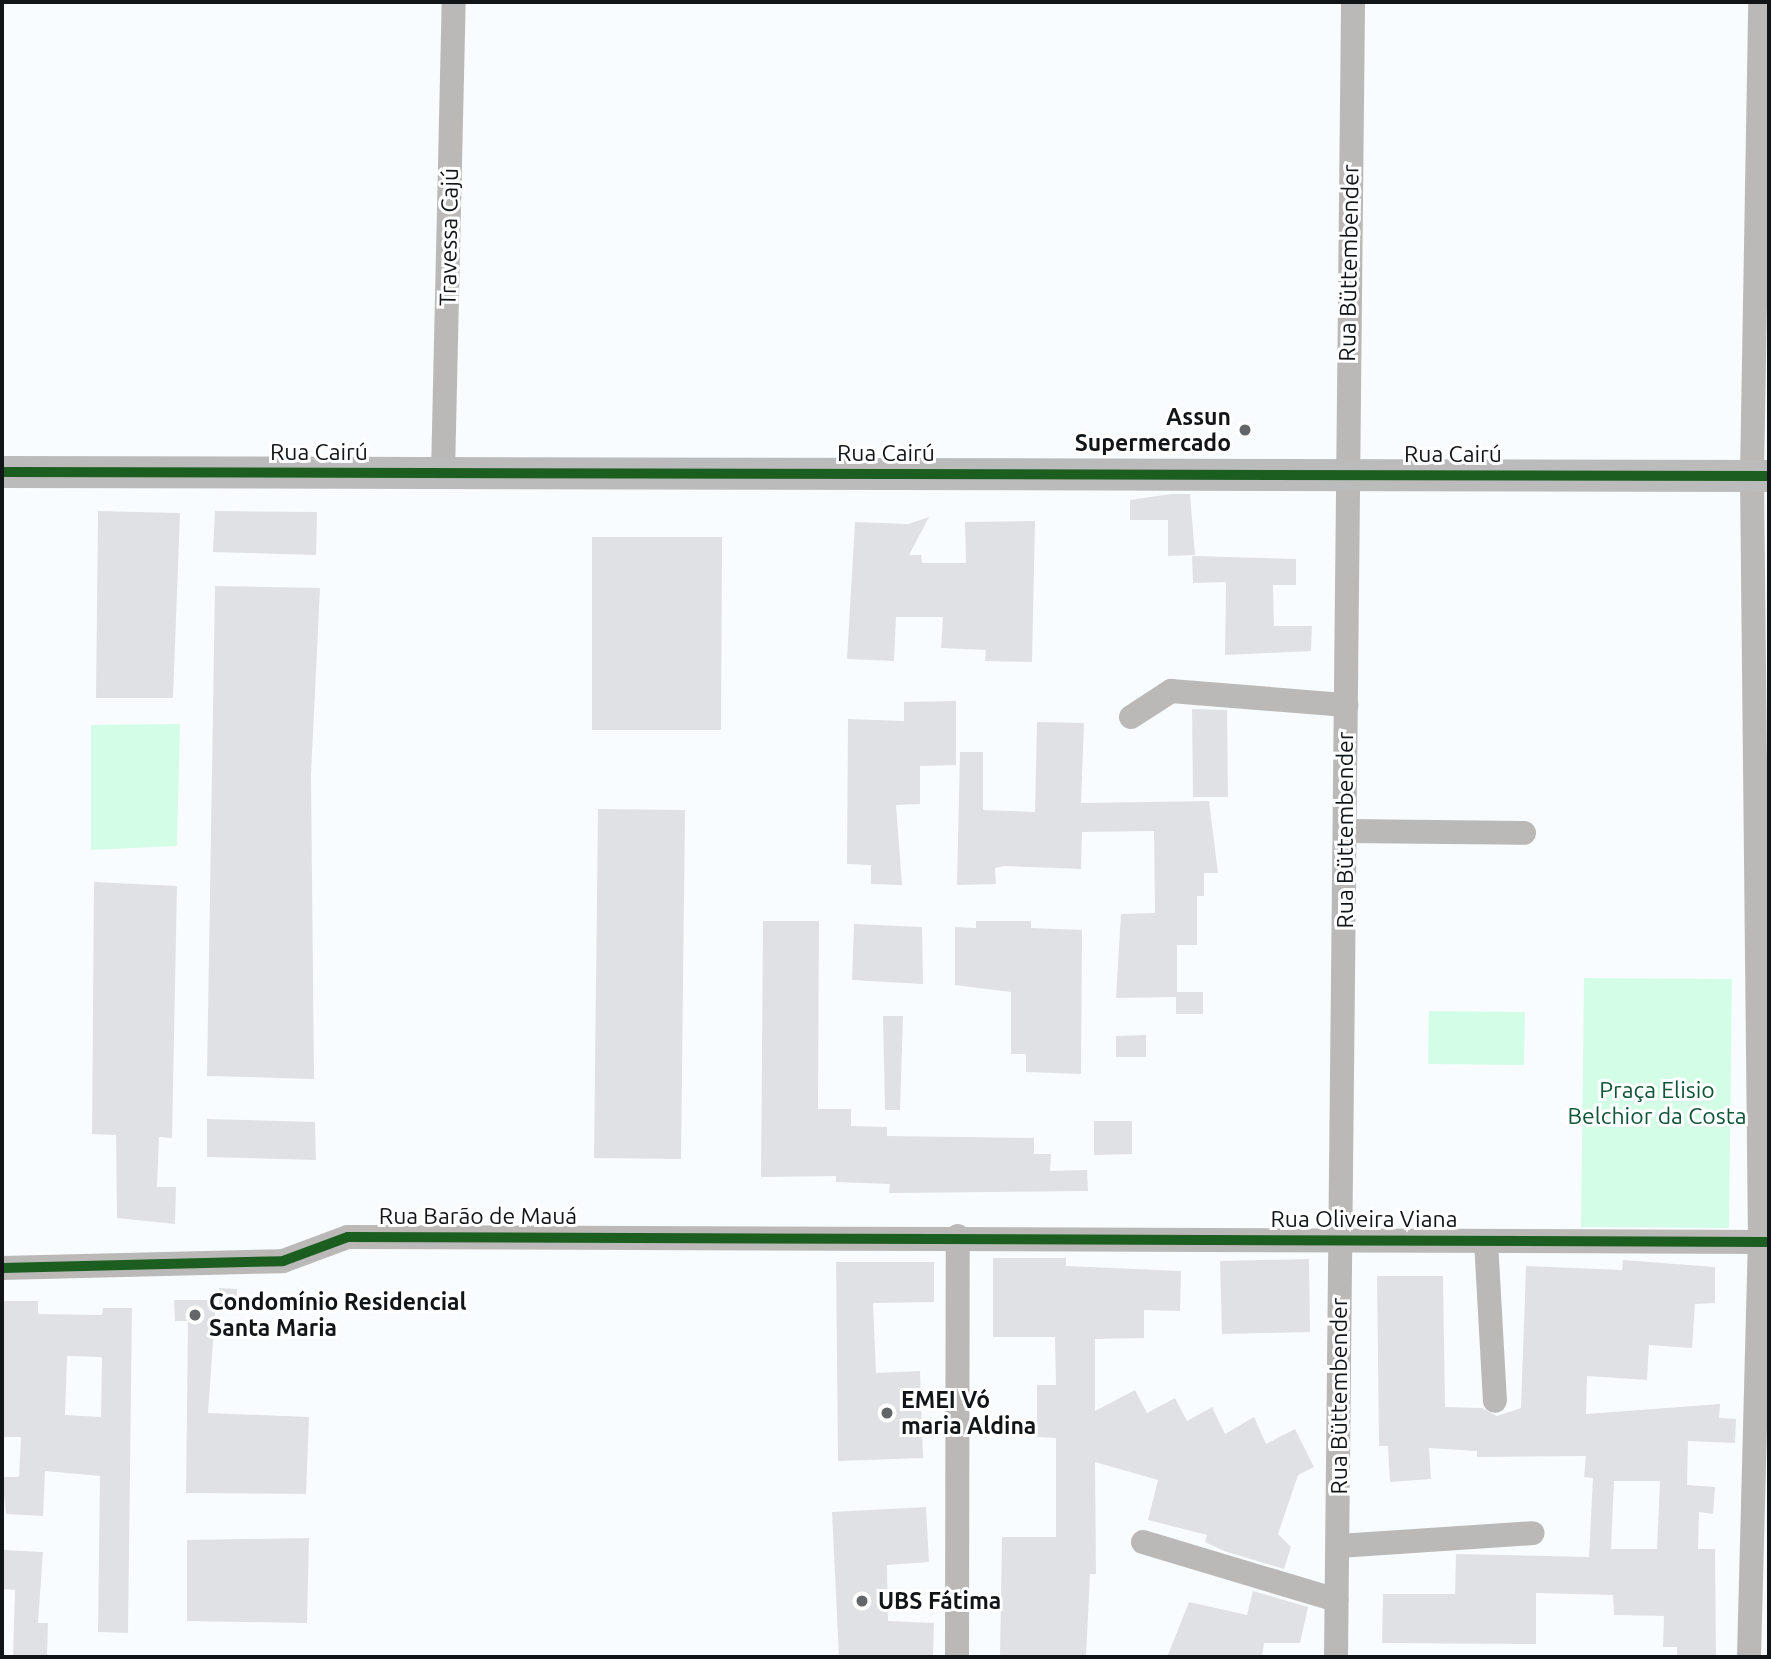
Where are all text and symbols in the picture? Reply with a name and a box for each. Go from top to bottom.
street label: Rua Büttembender [1333,164,1365,362]
street label: Travessa Cajú [434,168,464,306]
place label: Assun Supermercado [1075,403,1231,457]
marker: Assun Supermercado [1237,422,1253,438]
street label: Rua Cairú [270,438,368,466]
street label: Rua Cairú [837,439,935,467]
street label: Rua Cairú [1404,440,1502,468]
street label: Rua Büttembender [1331,731,1359,929]
park label: Praça Elisio Belchior da Costa [1567,1076,1747,1130]
street label: Rua Barão de Mauá [379,1202,577,1230]
street label: Rua Oliveira Viana [1271,1205,1457,1233]
place label: Condomínio Residencial Santa Maria [209,1288,467,1342]
street label: Rua Büttembender [1325,1297,1353,1495]
marker: Condomínio Residencial Santa Maria [187,1307,203,1323]
place label: EMEI Vó maria Aldina [901,1386,1036,1440]
marker: EMEI Vó maria Aldina [879,1405,895,1421]
place label: UBS Fátima [878,1587,1001,1615]
marker: UBS Fátima [852,1591,872,1611]

